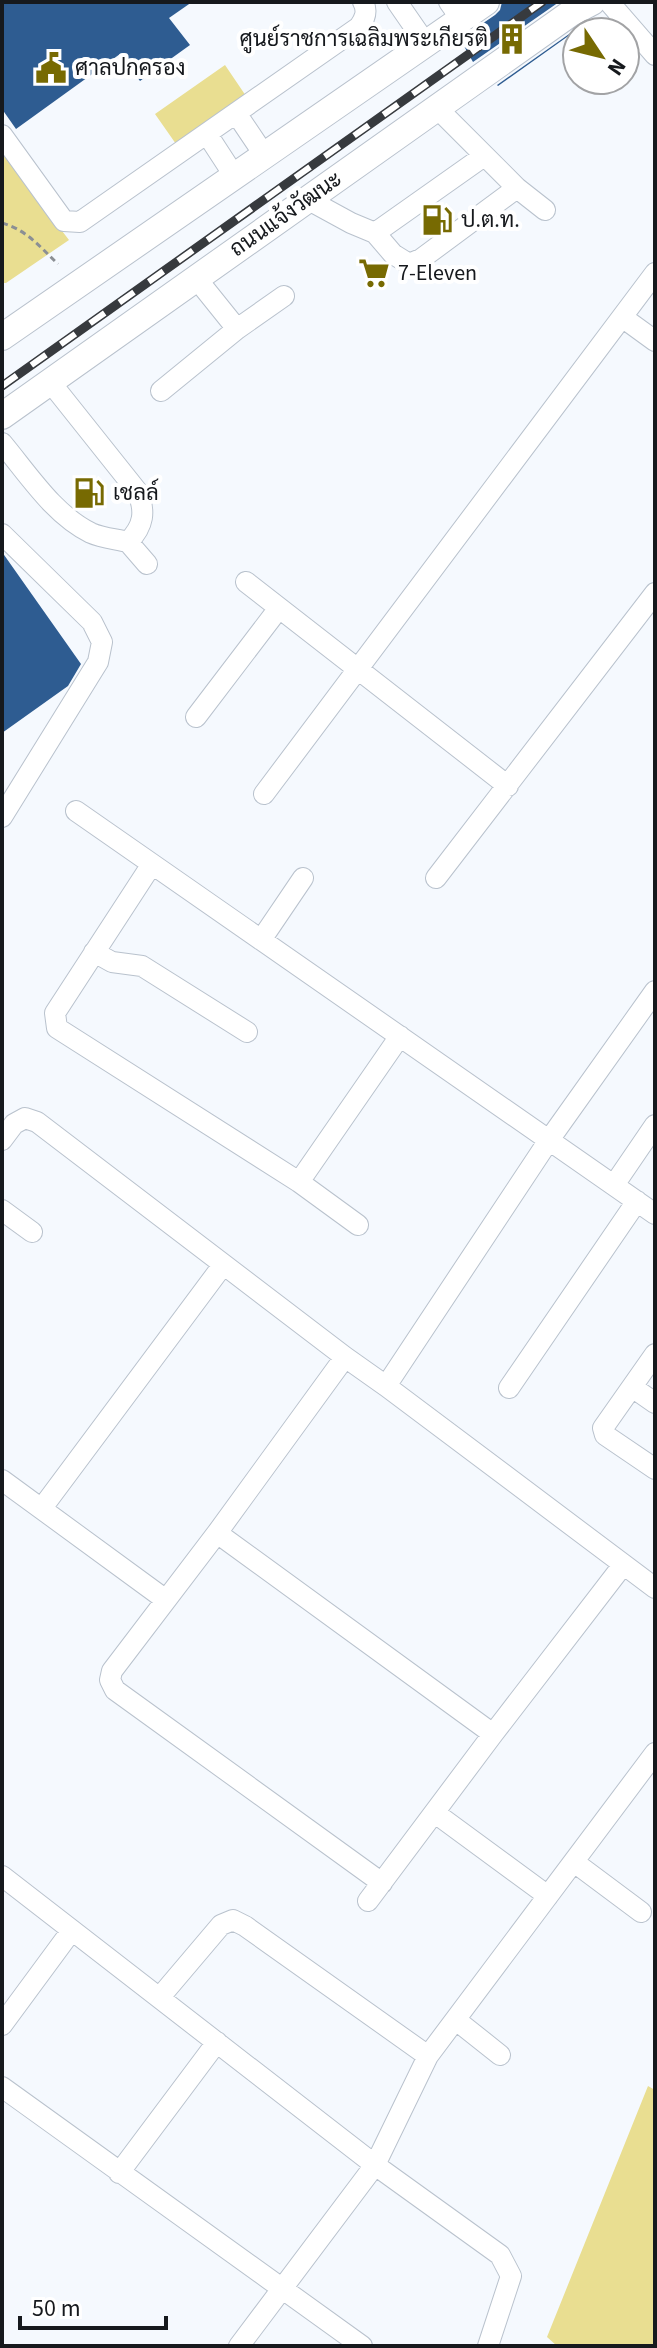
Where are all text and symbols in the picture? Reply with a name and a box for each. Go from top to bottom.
north arrow [561,16,641,96]
building icon: ศูนย์ราชการเฉลิมพระเกียรติ [495,22,529,56]
place label: ศูนย์ราชการเฉลิมพระเกียรติ [240,23,488,55]
public building icon: ศาลปกครอง [34,51,68,85]
place label: ศาลปกครอง [75,52,186,84]
text: N [599,52,634,82]
street label: ถนนแจ้งวัฒนะ [223,163,349,265]
fuel station icon: ป.ต.ท. [420,203,454,237]
place label: ป.ต.ท. [461,204,520,236]
supermarket icon: 7-Eleven [357,256,391,290]
place label: 7-Eleven [398,257,477,289]
fuel station icon: เชลล์ [72,476,106,510]
place label: เชลล์ [113,477,159,509]
scale bar [20,2280,166,2330]
text: 50 m [32,2291,81,2326]

